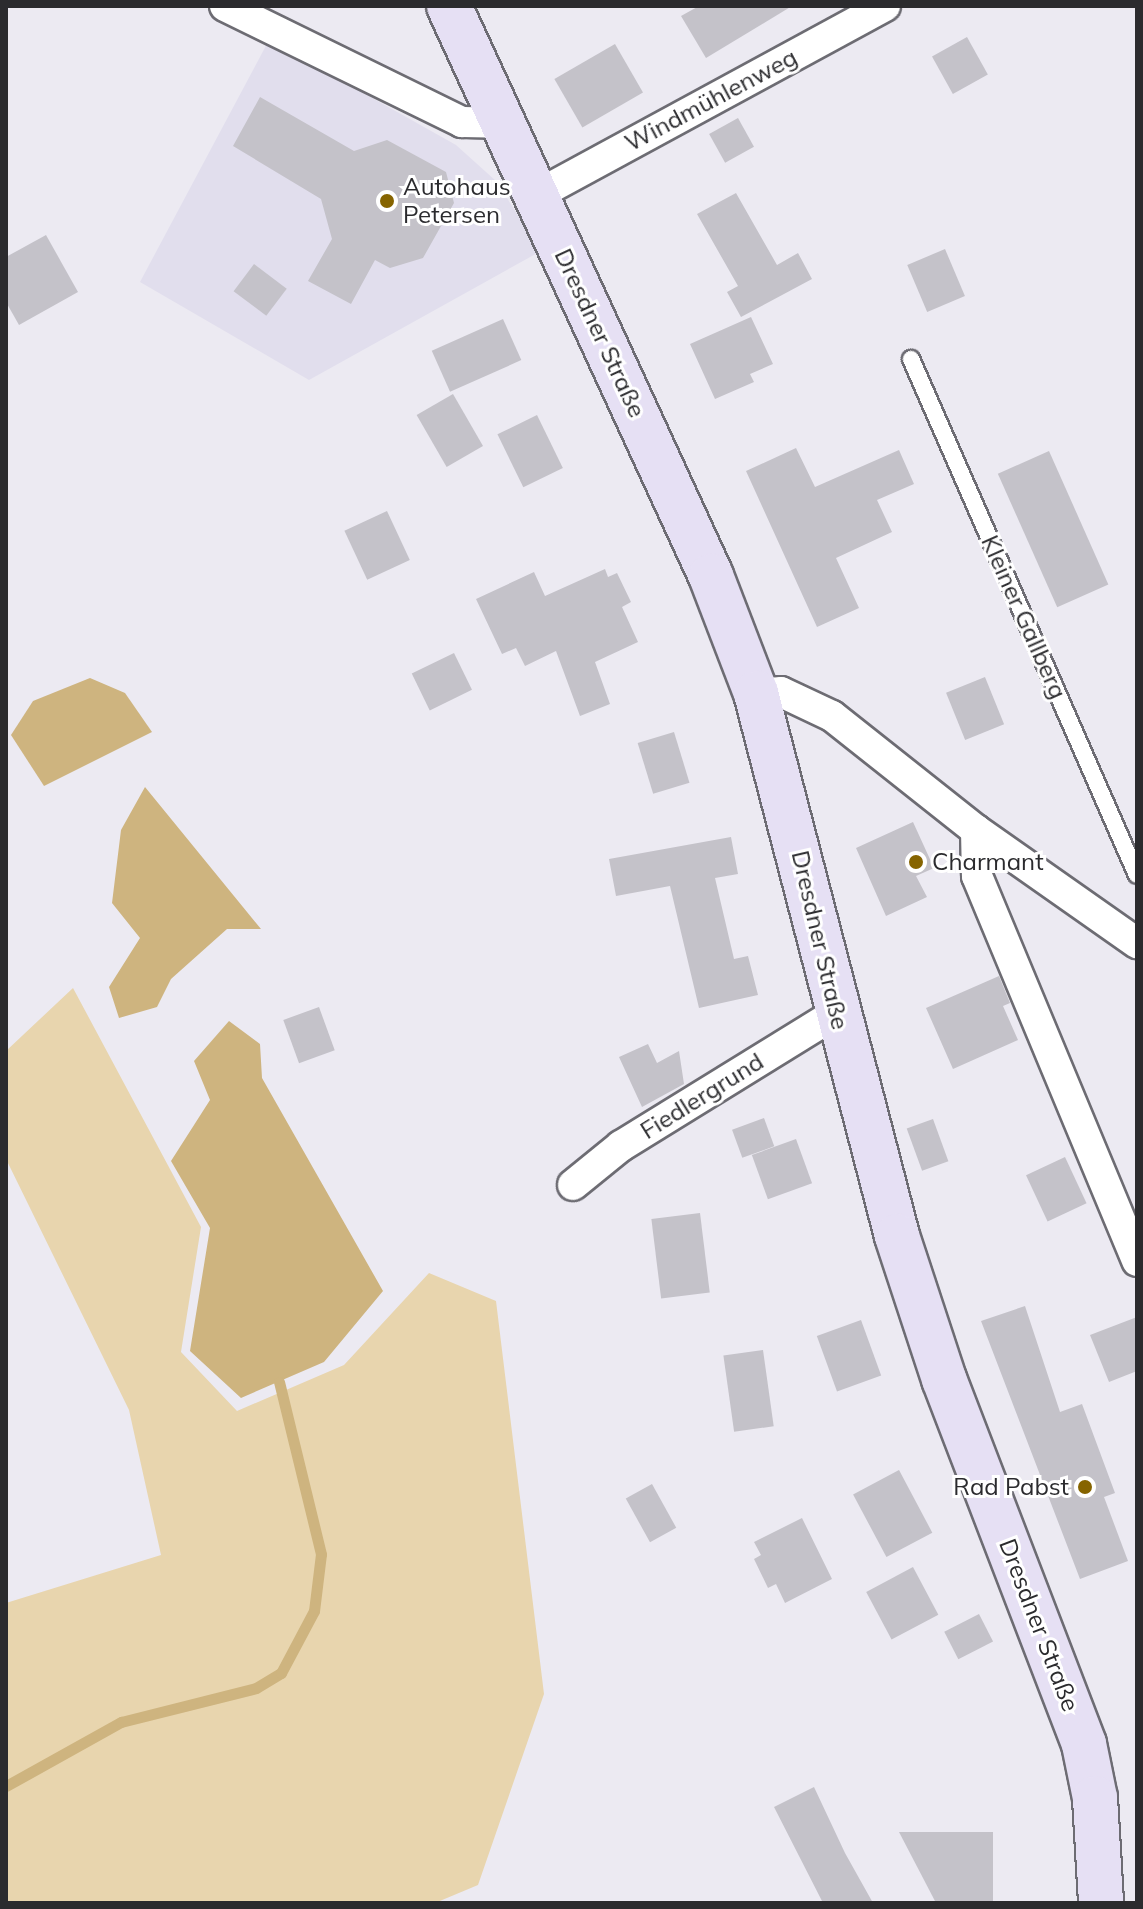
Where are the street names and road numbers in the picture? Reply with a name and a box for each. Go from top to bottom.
street label: Windmühlenweg [620,43,802,157]
street label: Dresdner Straße [548,244,652,422]
street label: Kleiner Gallberg [975,531,1073,703]
street label: Dresdner Straße [785,848,855,1032]
street label: Fiedlergrund [635,1047,769,1145]
street label: Dresdner Straße [993,1535,1085,1715]

